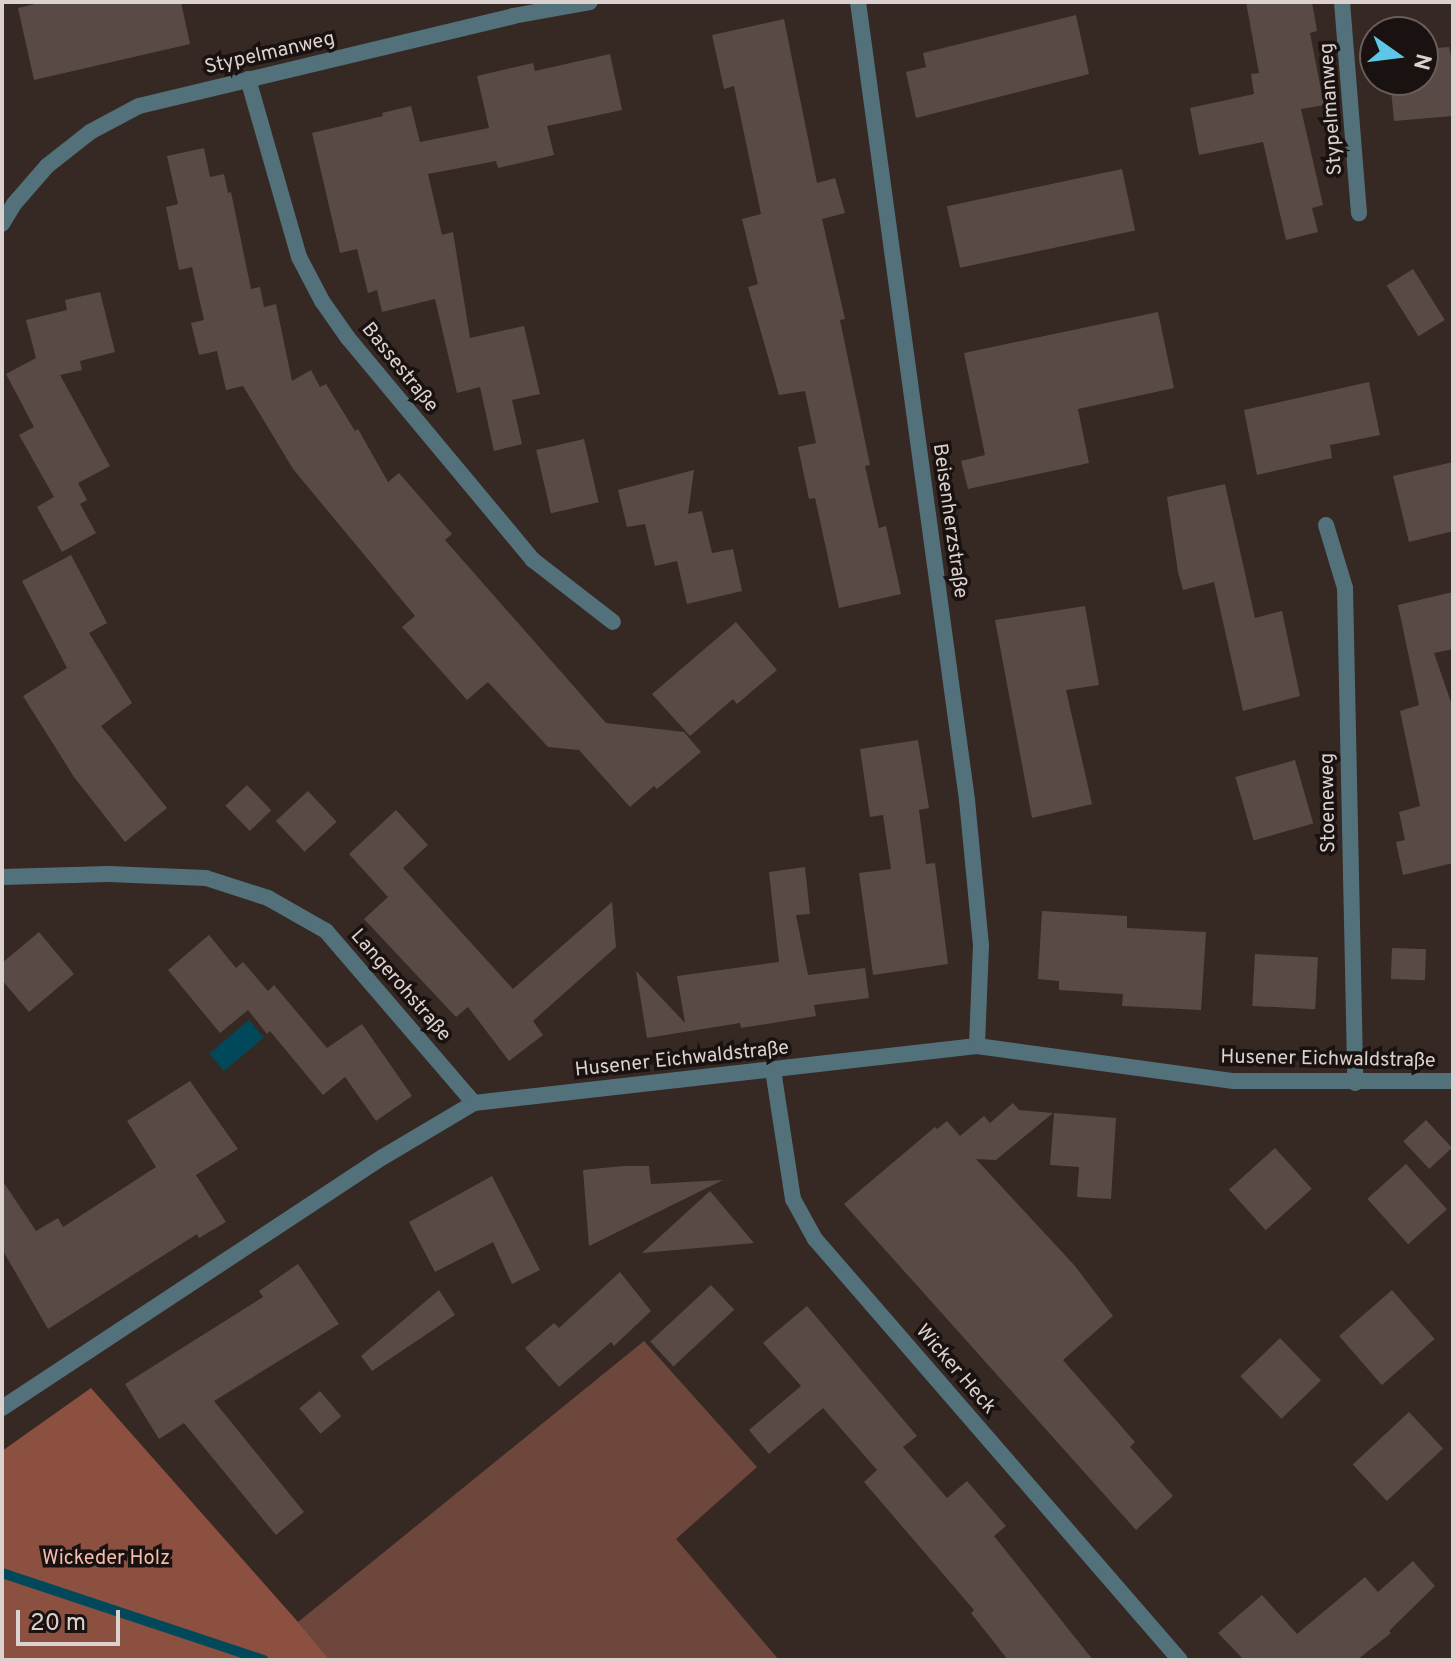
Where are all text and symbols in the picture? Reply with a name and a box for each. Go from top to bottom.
north arrow [1359,16,1439,96]
street label: Stypelmanweg [203,27,337,81]
street label: Stypelmanweg [1315,42,1349,176]
text: N [1406,51,1436,72]
street label: Bassestraße [356,318,442,418]
street label: Beisenherzstraße [926,442,972,600]
street label: Stoeneweg [1316,753,1342,853]
street label: Langerohstraße [345,925,455,1047]
street label: Husener Eichwaldstraße [574,1037,790,1083]
street label: Husener Eichwaldstraße [1220,1046,1436,1074]
street label: Wicker Heck [909,1320,1001,1420]
park label: Wickeder Holz [42,1547,170,1571]
scale bar [20,1594,124,1644]
text: 20 m [30,1609,86,1639]

